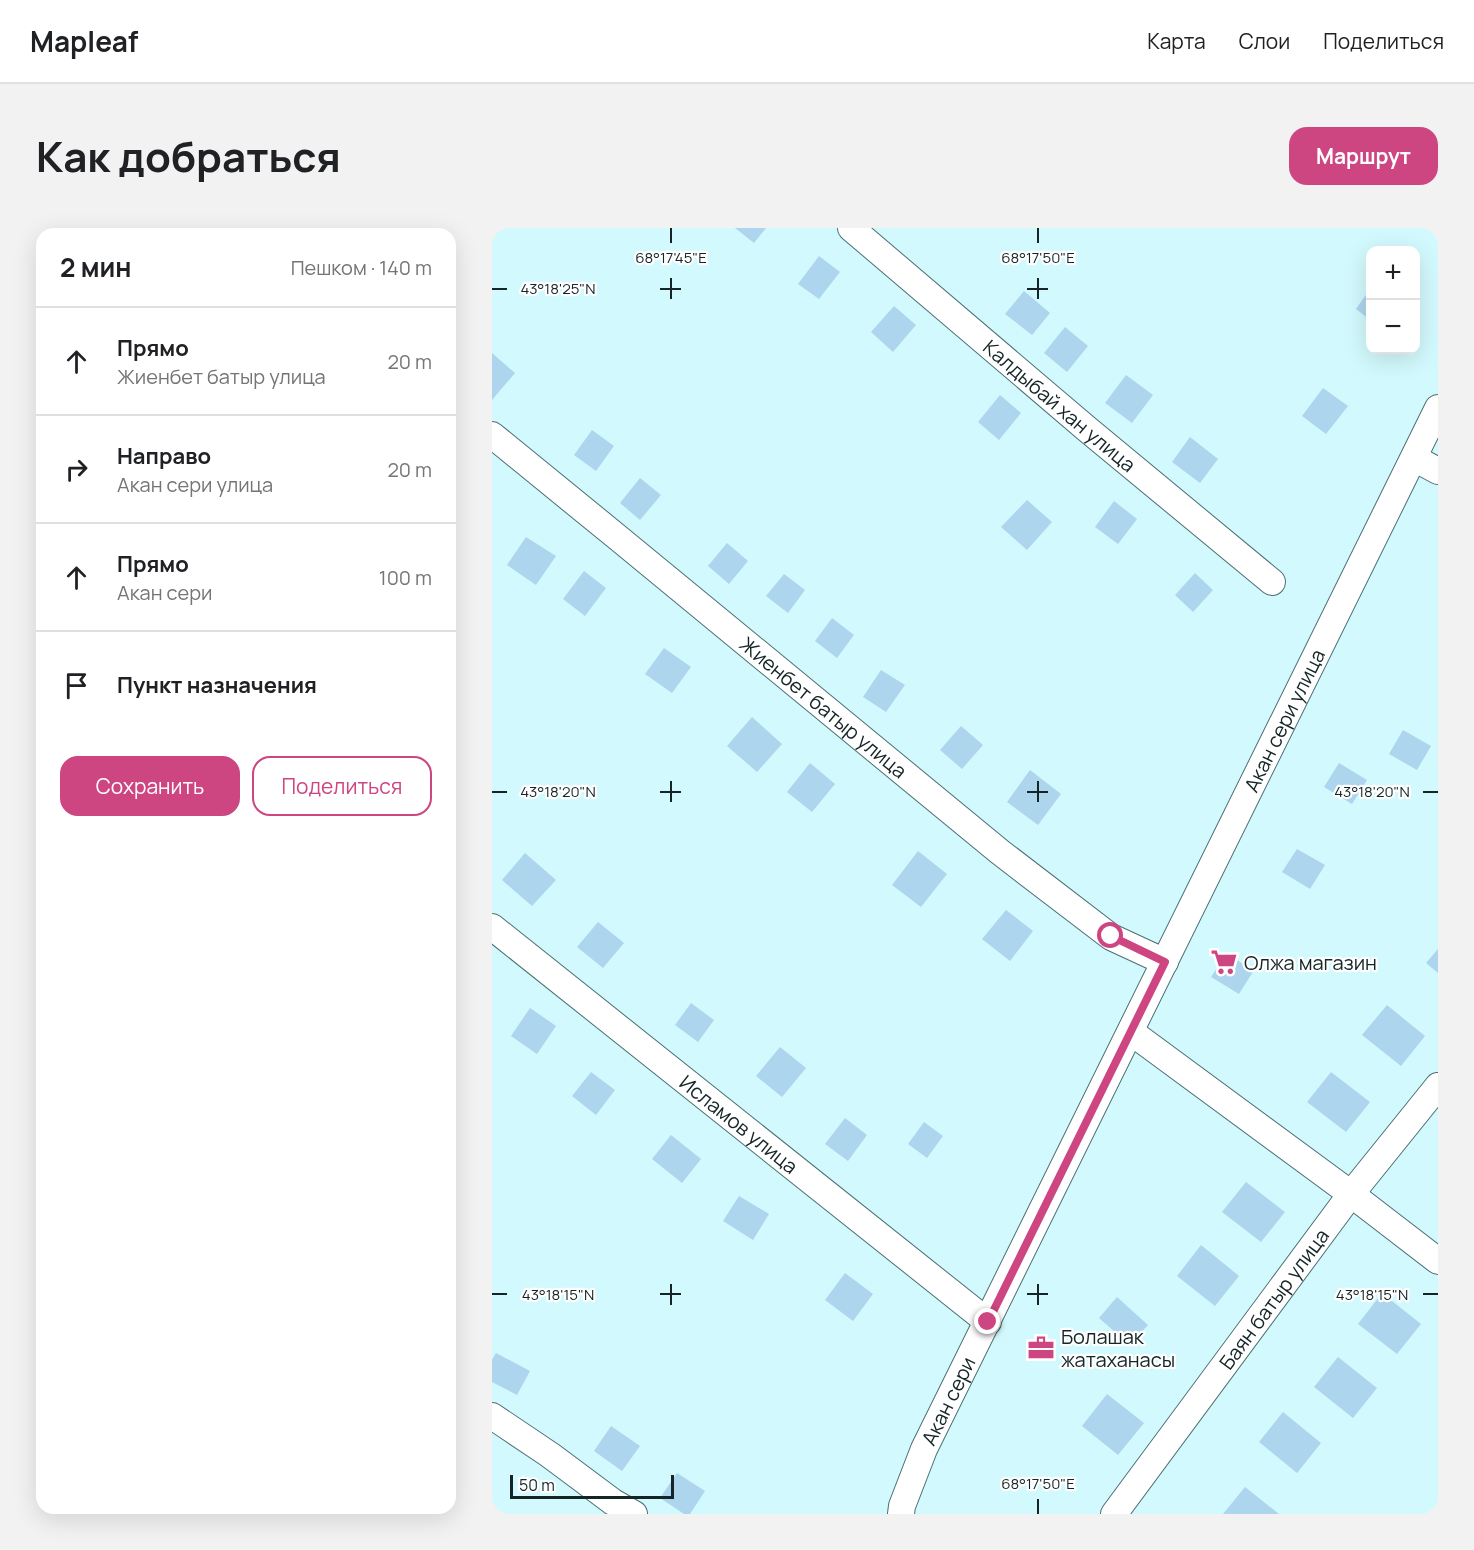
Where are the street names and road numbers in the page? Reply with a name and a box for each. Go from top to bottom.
street label: Калдыбай хан улица [978,333,1142,478]
street label: Жиенбет батыр улица [735,630,913,784]
street label: Акан сери улица [1237,644,1331,796]
street label: Исламов улица [674,1068,804,1179]
street label: Баян батыр улица [1212,1223,1335,1375]
street label: Акан сери [915,1352,981,1450]

